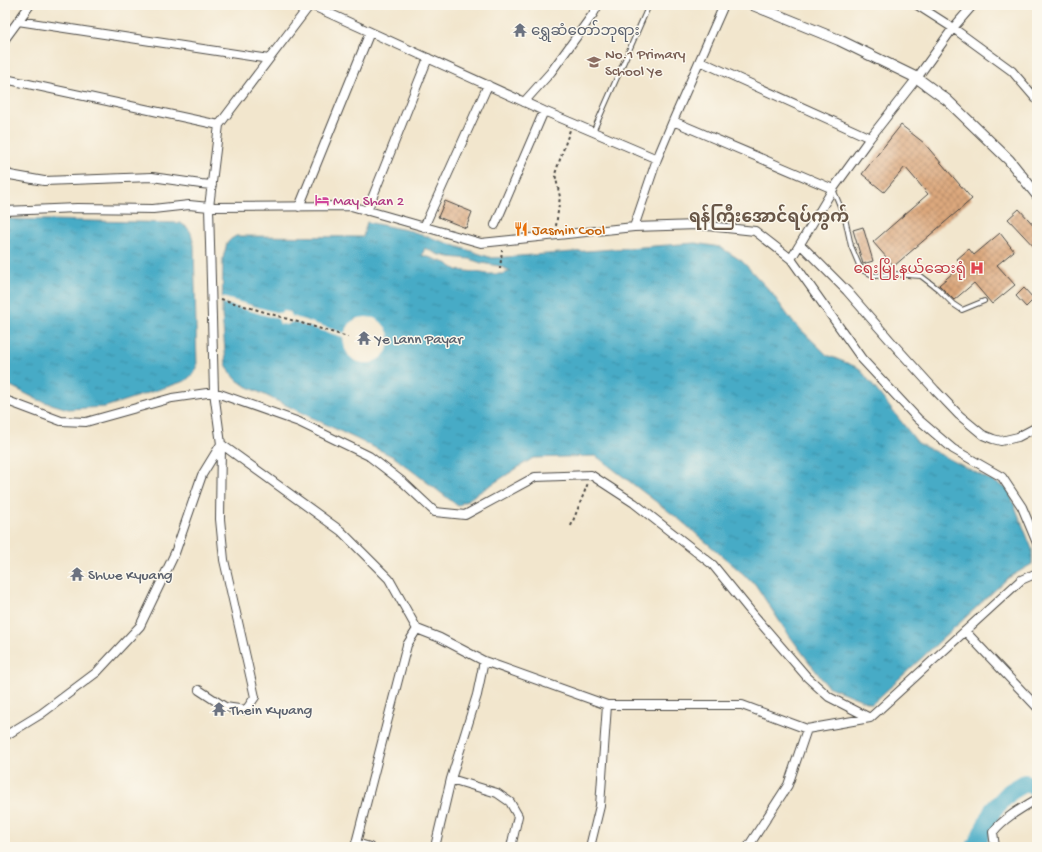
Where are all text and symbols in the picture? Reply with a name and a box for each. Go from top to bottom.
place label: ရွှေဆံတော်ဘုရား [531,20,640,42]
temple icon: ရွှေဆံတော်ဘုရား [512,22,528,38]
place label: No.1 Primary School Ye [605,46,686,81]
school or university icon: No.1 Primary School Ye [586,54,602,70]
hotel icon: May Shan 2 [314,192,330,208]
place label: May Shan 2 [333,193,404,211]
district label: ရန်ကြီးအောင်ရပ်ကွက် [689,204,849,230]
restaurant icon: Jasmin Cool [513,221,529,237]
place label: Jasmin Cool [532,222,605,240]
place label: ရေးမြို့နယ်ဆေးရုံ [854,258,966,280]
hospital icon: ရေးမြို့နယ်ဆေးရုံ [969,260,985,276]
temple icon: Ye Lann Payar [356,330,372,346]
place label: Ye Lann Payar [373,331,464,349]
temple icon: Shwe Kyuang [69,566,85,582]
place label: Shwe Kyuang [88,567,173,585]
temple icon: Thein Kyuang [211,701,227,717]
place label: Thein Kyuang [229,702,312,720]

